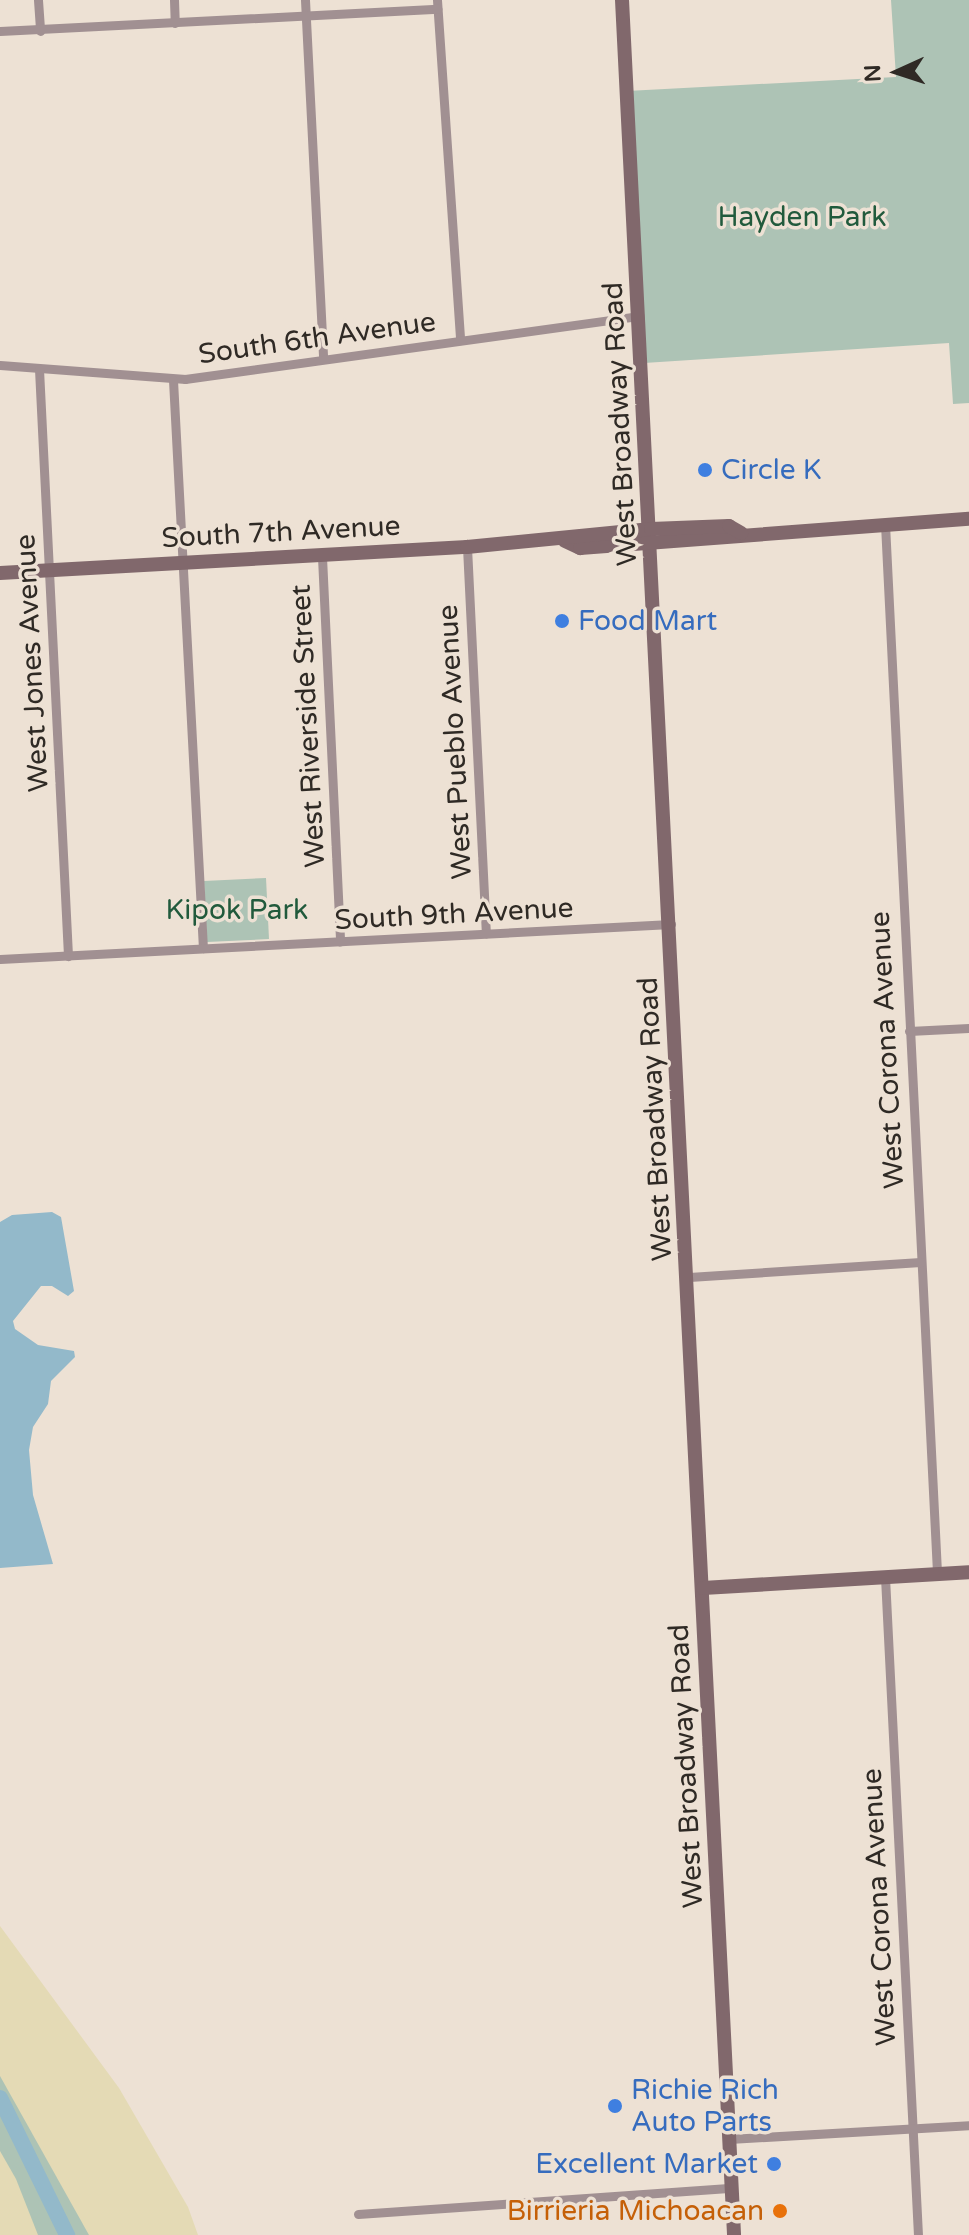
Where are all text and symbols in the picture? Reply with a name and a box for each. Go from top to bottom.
north arrow [857,32,937,112]
text: N [860,64,886,83]
park label: Hayden Park [717,200,887,234]
street label: West Broadway Road [596,281,644,567]
street label: South 6th Avenue [196,305,438,371]
place label: Circle K [721,453,822,487]
marker: Circle K [696,461,714,479]
street label: South 7th Avenue [161,509,401,555]
street label: West Jones Avenue [8,533,56,793]
street label: West Riverside Street [284,584,332,868]
street label: West Pueblo Avenue [431,604,479,880]
place label: Food Mart [578,604,717,638]
marker: Food Mart [553,612,571,630]
street label: South 9th Avenue [334,891,574,937]
park label: Kipok Park [166,893,308,927]
street label: West Corona Avenue [863,910,911,1190]
street label: West Broadway Road [631,976,679,1262]
street label: West Broadway Road [662,1623,710,1909]
street label: West Corona Avenue [855,1767,903,2047]
place label: Richie Rich Auto Parts [631,2073,779,2139]
marker: Richie Rich Auto Parts [606,2097,624,2115]
place label: Excellent Market [535,2147,758,2181]
marker: Excellent Market [765,2155,783,2173]
place label: Birrieria Michoacan [507,2194,764,2228]
marker: Birrieria Michoacan [771,2202,789,2220]

